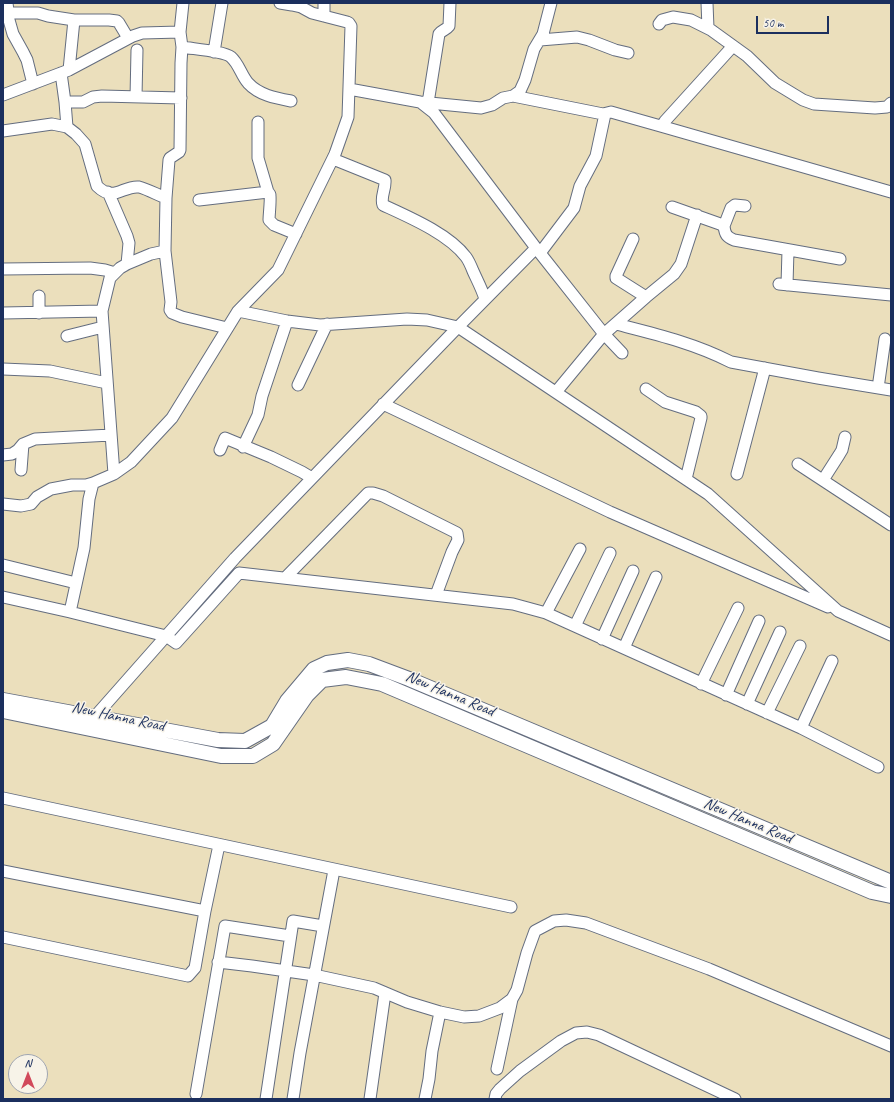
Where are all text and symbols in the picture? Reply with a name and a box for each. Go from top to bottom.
scale bar [758,8,831,34]
text: 50 m [763,15,783,31]
street label: New Hanna Road [403,667,497,721]
street label: New Hanna Road [70,698,166,736]
street label: New Hanna Road [701,794,795,848]
north arrow [8,1054,48,1094]
text: N [25,1056,31,1070]

